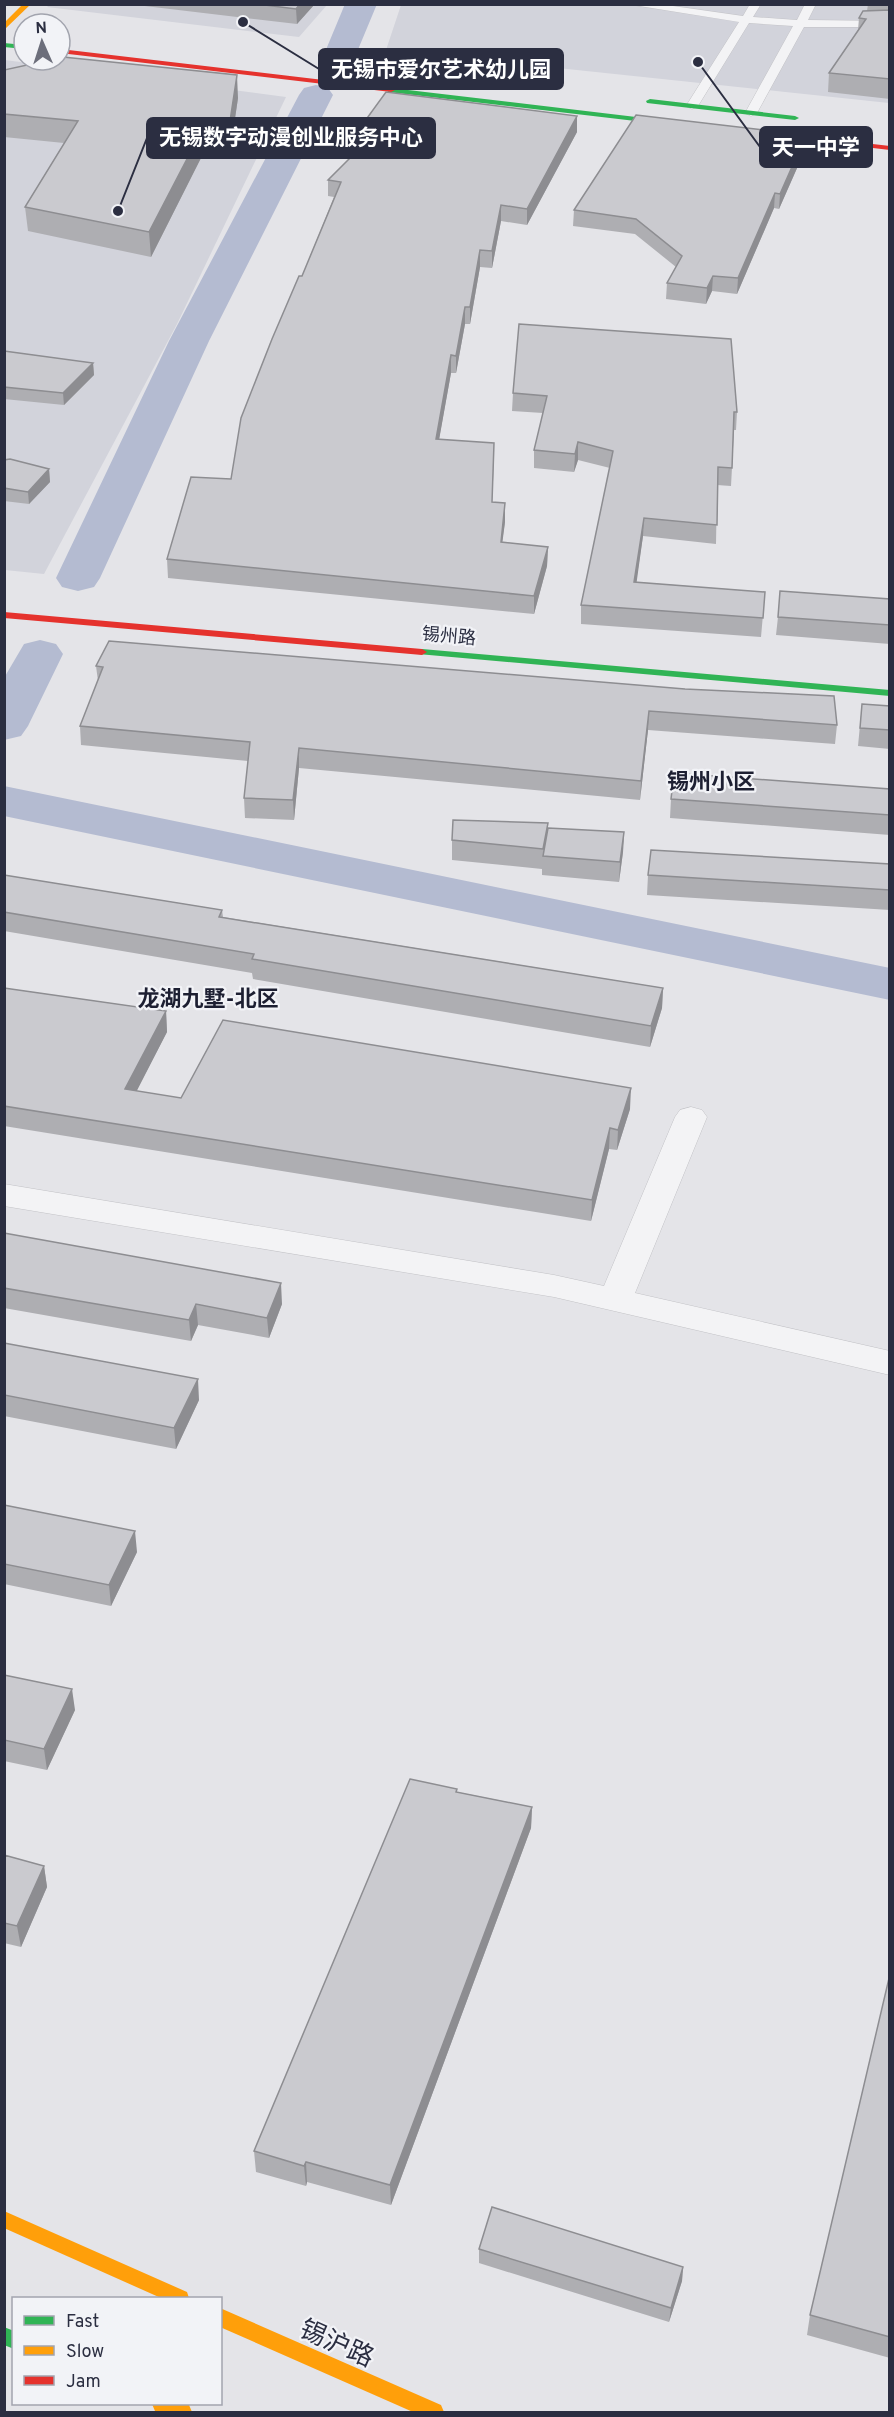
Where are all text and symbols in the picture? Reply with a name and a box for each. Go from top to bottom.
north arrow [12,12,72,72]
text: N [35,19,48,39]
callout: 无锡市爱尔艺术幼儿园 [319,49,563,89]
text: 无锡市爱尔艺术幼儿园 [331,58,551,85]
callout: 无锡数字动漫创业服务中心 [147,118,435,158]
text: 无锡数字动漫创业服务中心 [159,126,423,153]
callout: 天一中学 [760,127,872,167]
text: 天一中学 [772,136,860,163]
street label: 锡州路 [421,624,477,651]
district label: 锡州小区 [667,770,755,797]
district label: 龙湖九墅-北区 [137,987,279,1014]
legend [12,2297,222,2405]
text: Fast [66,2311,99,2334]
street label: 锡沪路 [294,2314,378,2376]
text: Slow [66,2341,104,2364]
text: Jam [66,2371,101,2394]

